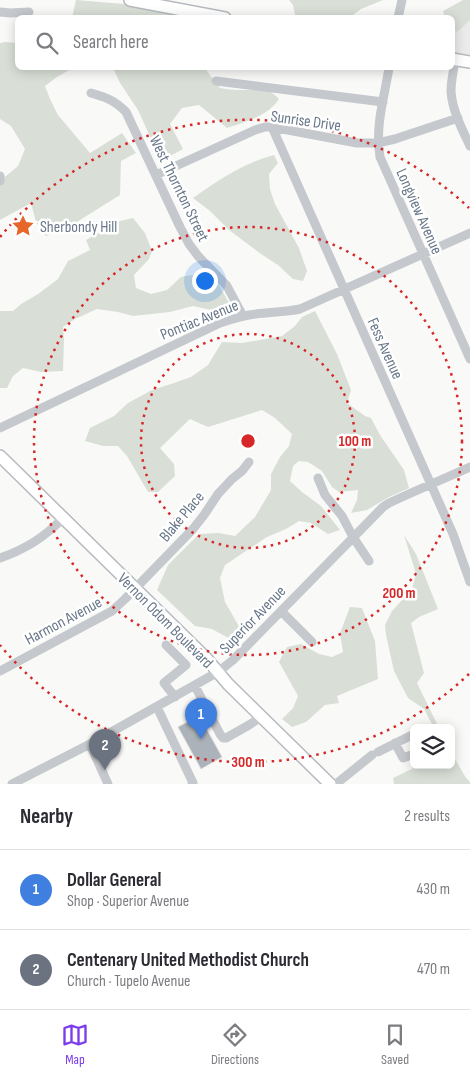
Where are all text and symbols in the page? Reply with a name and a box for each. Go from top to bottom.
search box [15,15,455,70]
icon: search [33,29,61,57]
text: Search here [73,31,149,54]
street label: Sunrise Drive [270,107,342,136]
street label: West Thornton Street [145,133,213,245]
street label: Longview Avenue [391,166,446,257]
place icon: Sherbondy Hill [10,213,36,239]
place label: Sherbondy Hill [40,218,117,237]
your location [192,268,218,294]
street label: Pontiac Avenue [158,296,241,345]
street label: Fess Avenue [363,315,407,382]
centre of rings [239,432,257,450]
text: 100 m [339,432,371,451]
street label: Blake Place [156,488,209,546]
street label: Vernon Odom Boulevard [113,569,217,673]
street label: Superior Avenue [216,582,290,658]
text: 200 m [382,584,416,603]
street label: Harmon Avenue [22,593,105,650]
pin: 1 [185,698,217,739]
map controls [410,724,455,769]
button: layers [410,724,455,769]
pin: 2 [89,729,121,770]
text: 300 m [231,753,265,772]
text: Nearby [20,804,73,829]
text: 2 results [404,807,450,826]
text: Dollar General [67,869,161,892]
text: 1 [33,880,39,899]
text: 430 m [417,880,450,899]
text: Shop · Superior Avenue [67,892,189,911]
text: Centenary United Methodist Church [67,949,309,972]
text: 2 [32,960,40,979]
text: 470 m [417,960,450,979]
text: Church · Tupelo Avenue [67,972,191,991]
tab: Map [61,1021,89,1068]
tab: Directions [211,1021,259,1068]
tab: Saved [381,1021,409,1068]

